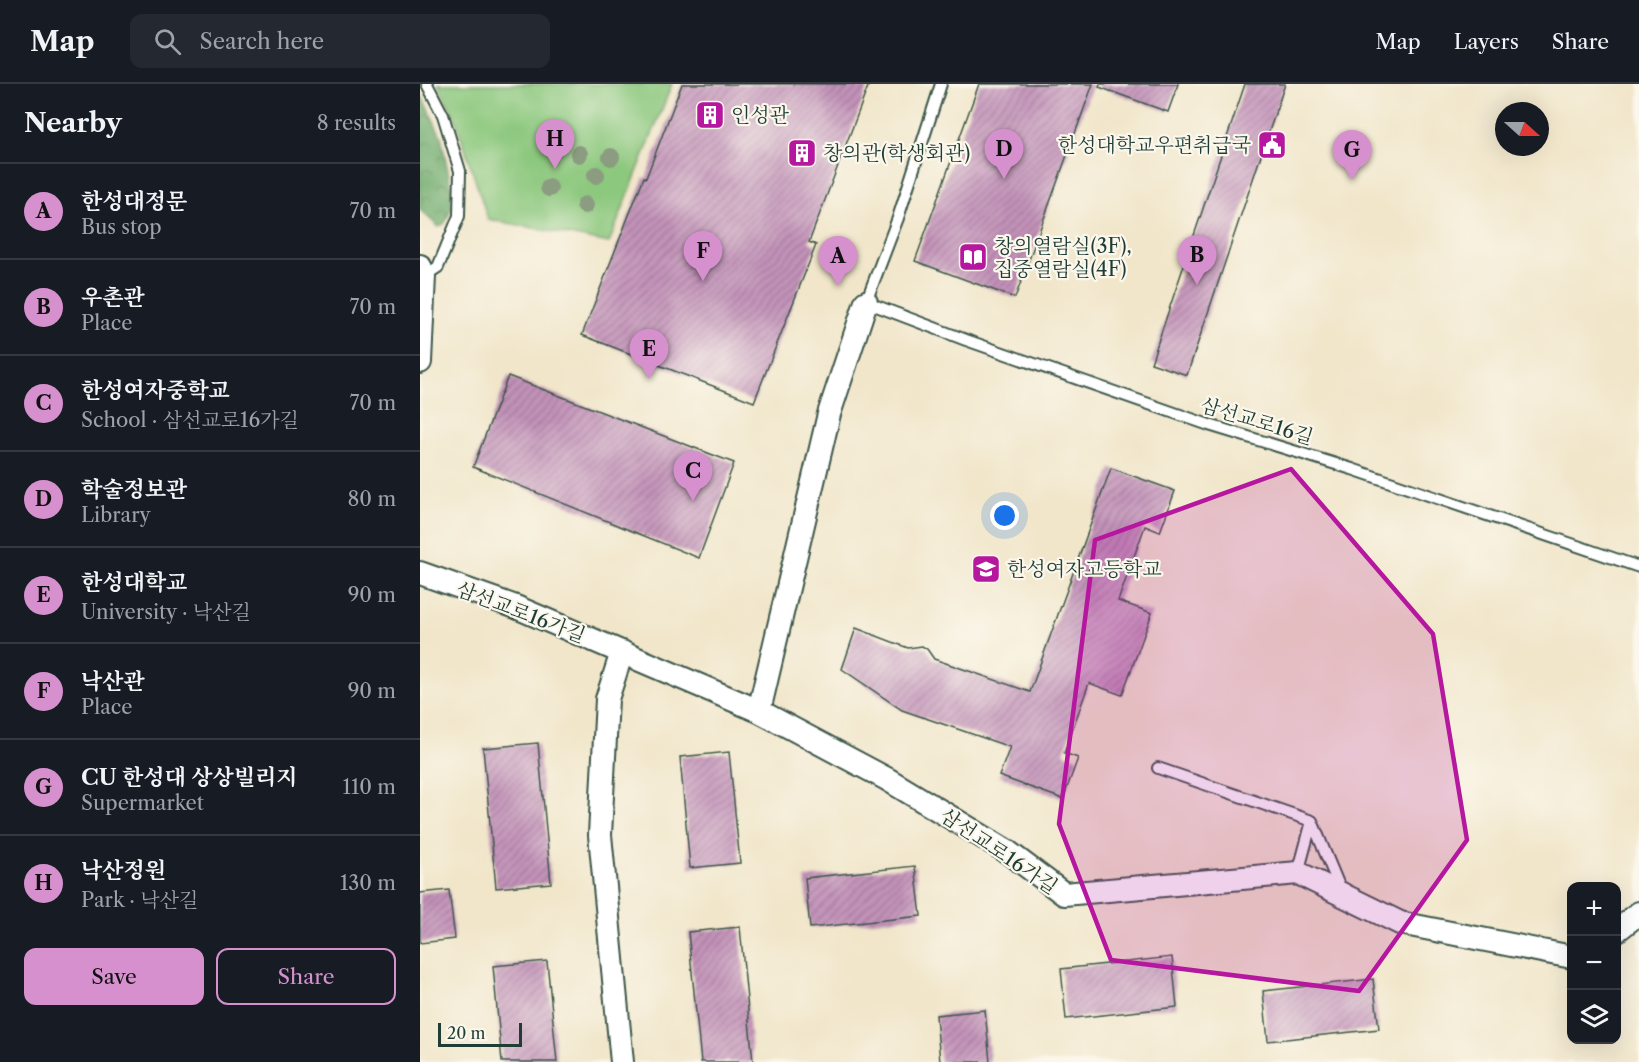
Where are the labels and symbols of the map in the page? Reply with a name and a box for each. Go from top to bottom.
building icon: 인성관 [694,99,726,131]
north arrow [1495,102,1549,156]
place label: 인성관 [731,103,790,127]
pin: H [536,120,574,169]
public building icon: 한성대학교우편취급국 [1256,129,1288,161]
pin: D [984,130,1024,179]
pin: G [1332,130,1372,180]
place label: 한성대학교우편취급국 [1058,133,1251,157]
building icon: 창의관(학생회관) [786,137,818,169]
place label: 창의관(학생회관) [823,141,970,165]
pin: F [684,232,722,281]
place label: 창의열람실(3F), 집중열람실(4F) [994,234,1132,281]
pin: A [818,236,858,286]
pin: B [1178,236,1216,285]
library icon: 창의열람실(3F), 집중열람실(4F) [957,241,989,273]
pin: E [630,330,668,379]
street label: 삼선교로16길 [1198,392,1316,450]
pin: C [674,452,712,501]
your location [990,501,1019,530]
school or university icon: 한성여자고등학교 [970,553,1002,585]
place label: 한성여자고등학교 [1007,557,1162,581]
street label: 삼선교로16가길 [453,576,589,648]
street label: 삼선교로16가길 [936,803,1062,899]
scale bar [438,1020,522,1048]

